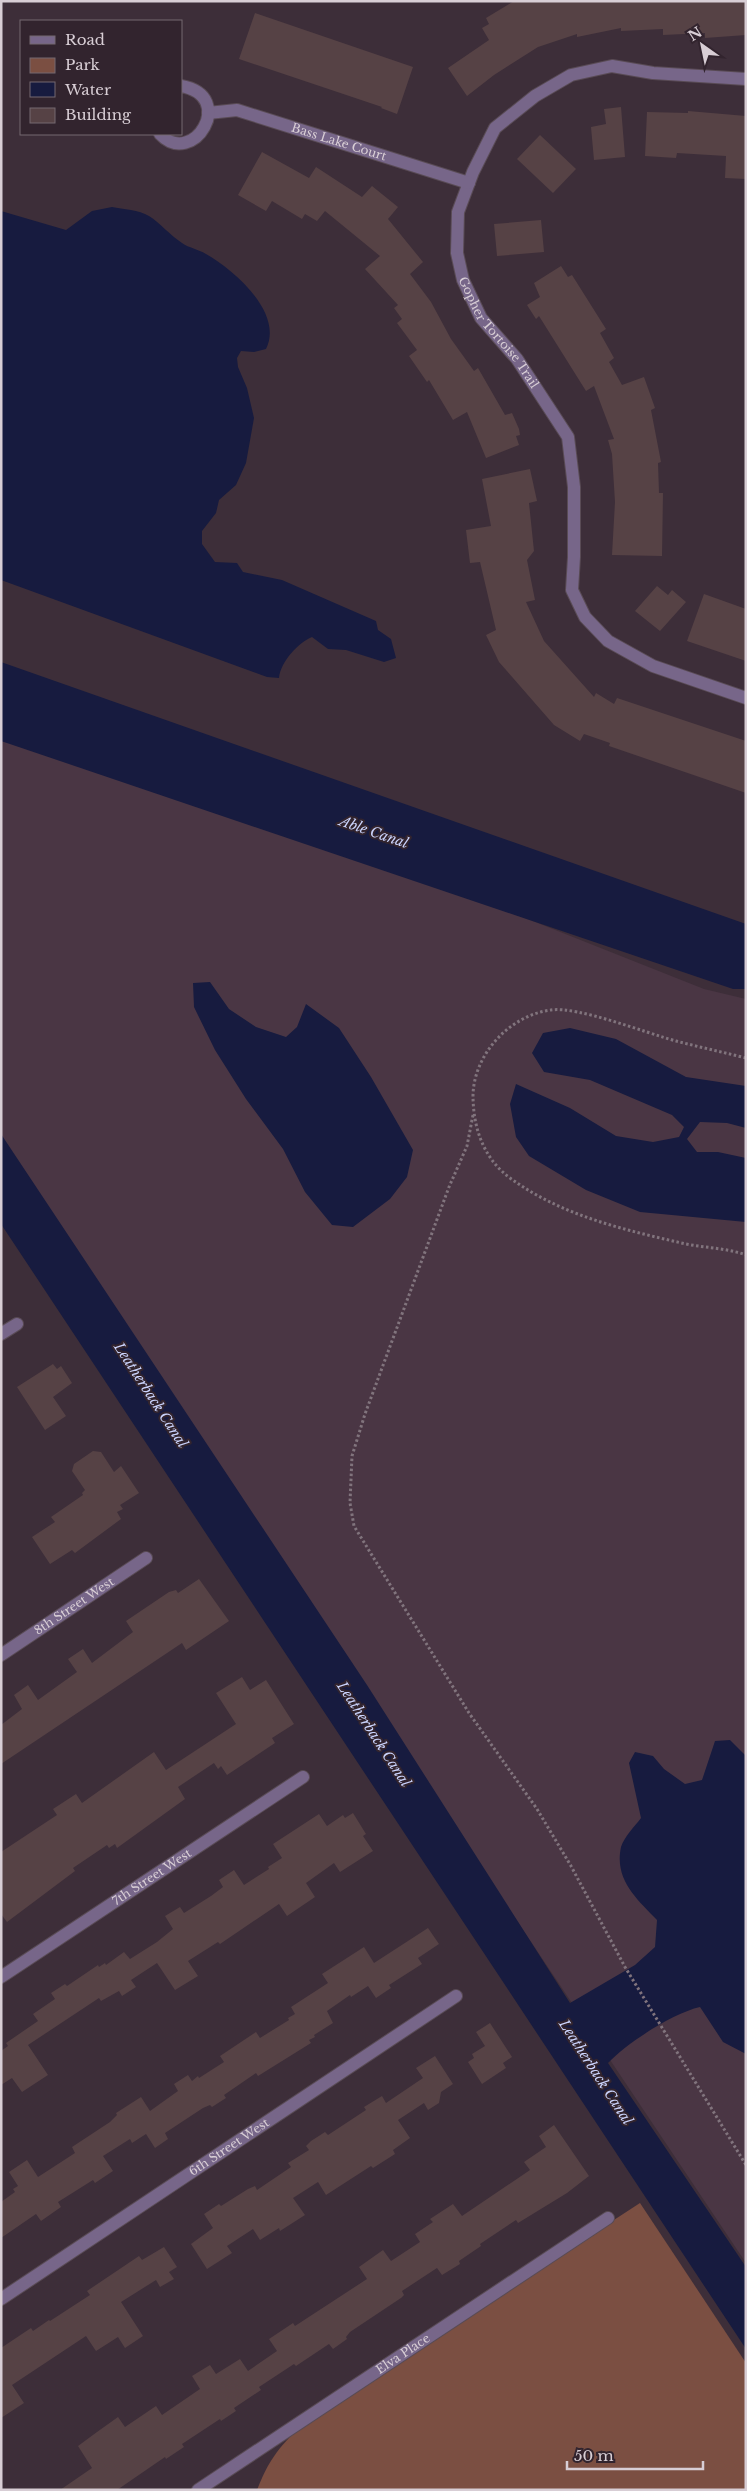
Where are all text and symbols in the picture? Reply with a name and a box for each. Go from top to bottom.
legend [20,20,182,135]
north arrow [677,20,727,70]
text: N [684,23,705,45]
text: Road [65,30,105,49]
text: Park [65,55,101,74]
text: Water [64,80,112,99]
text: Building [65,105,132,124]
street label: Bass Lake Court [290,120,389,164]
street label: Gopher Tortoise Trail [455,274,542,391]
water label: Able Canal [335,811,411,852]
water label: Leatherback Canal [110,1338,192,1452]
street label: 8th Street West [31,1573,117,1638]
water label: Leatherback Canal [333,1677,415,1791]
street label: 7th Street West [109,1845,194,1908]
water label: Leatherback Canal [555,2015,637,2129]
street label: 6th Street West [186,2114,272,2179]
street label: Elva Place [373,2330,433,2377]
scale bar [567,2438,703,2470]
text: 50 m [574,2446,614,2465]

